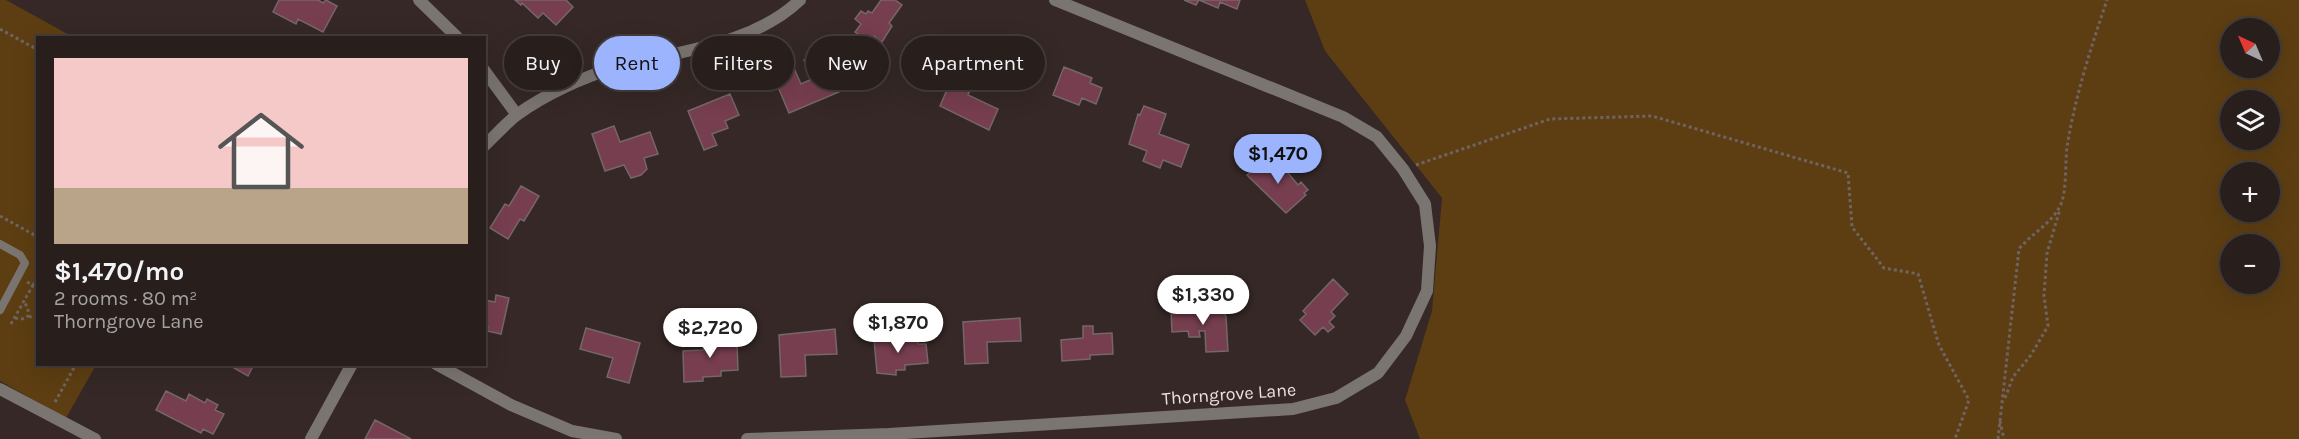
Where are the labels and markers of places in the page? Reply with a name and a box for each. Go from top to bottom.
pin: $1,470 [1229,134,1327,185]
pin: $1,330 [1154,275,1252,326]
pin: $1,870 [849,303,947,354]
pin: $2,720 [661,308,759,359]

